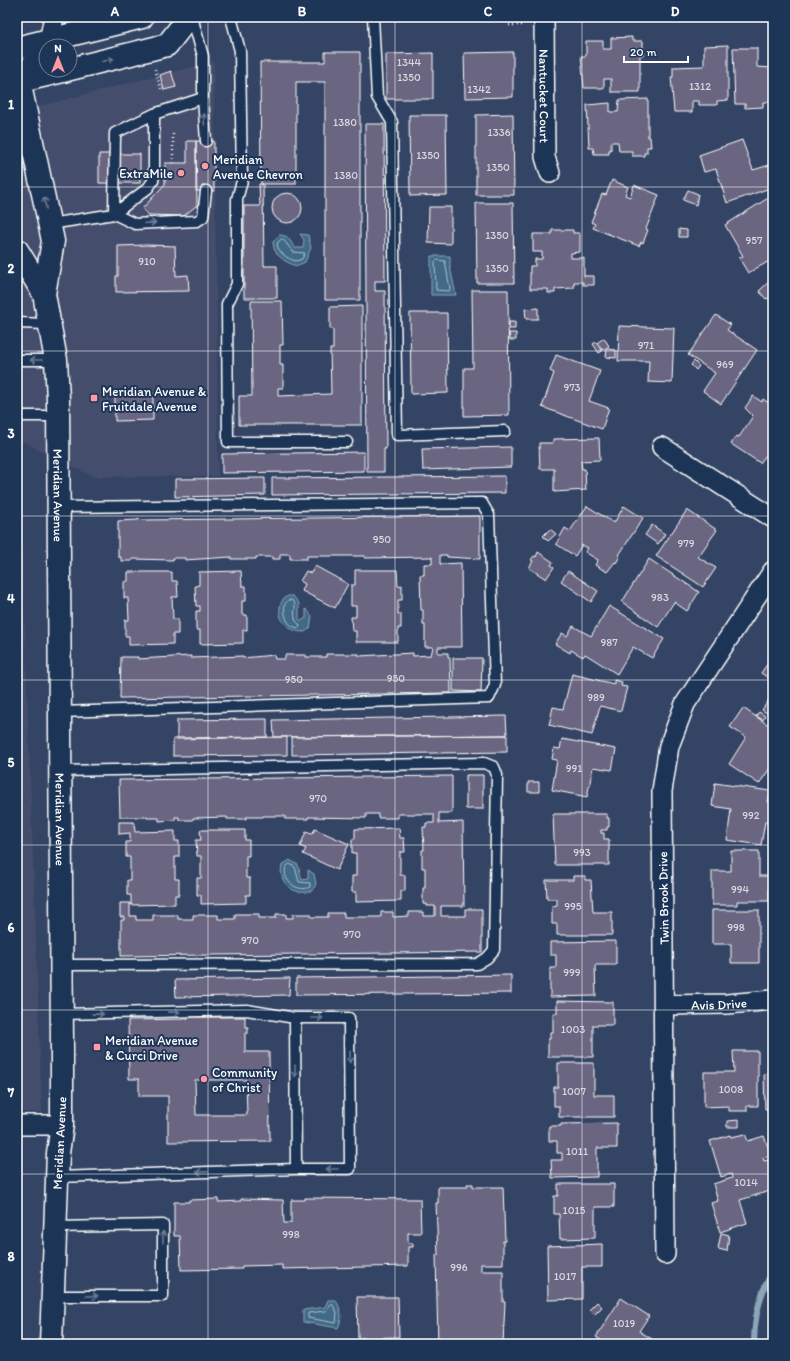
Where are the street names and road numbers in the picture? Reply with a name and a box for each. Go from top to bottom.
street label: Nantucket Court [536,49,552,143]
street label: Meridian Avenue [50,449,66,542]
street label: Meridian Avenue [52,773,68,866]
street label: Twin Brook Drive [655,851,672,945]
street label: Avis Drive [691,995,747,1013]
street label: Meridian Avenue [50,1096,69,1190]

